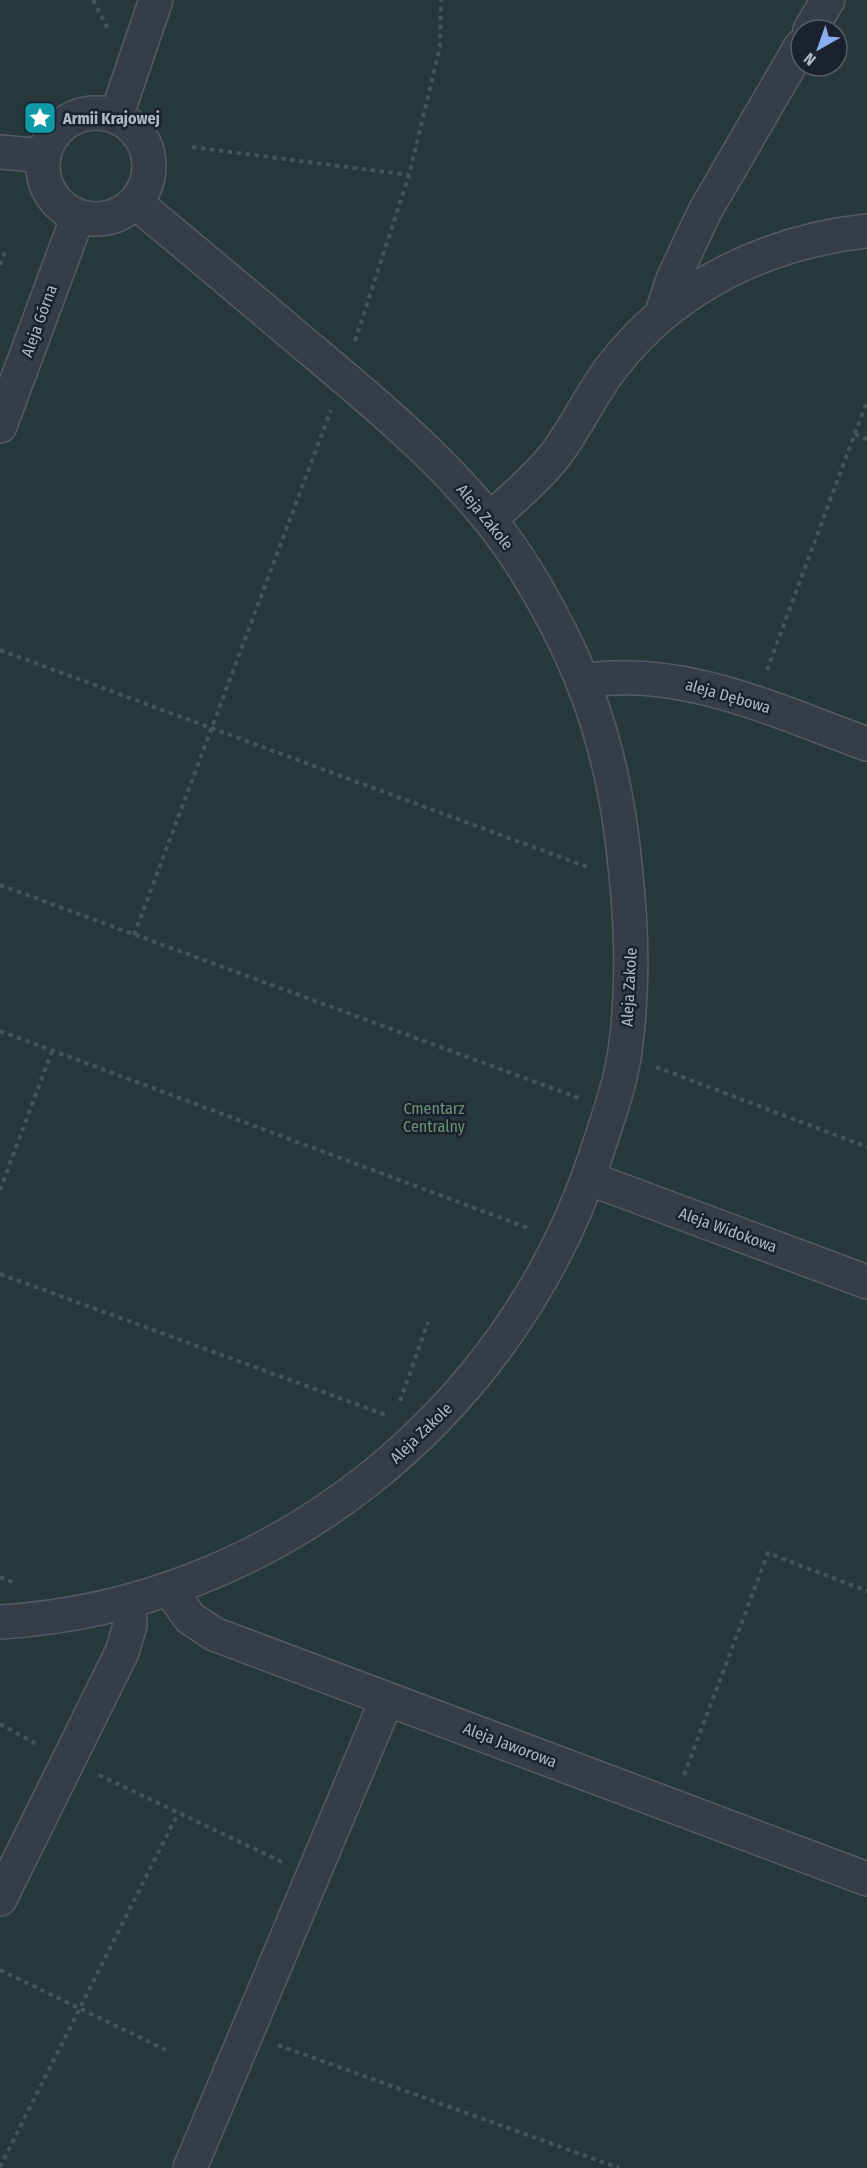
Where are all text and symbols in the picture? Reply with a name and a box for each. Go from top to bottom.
north arrow [789,18,849,78]
text: N [800,49,819,69]
place icon: Armii Krajowej [22,100,58,136]
place label: Armii Krajowej [62,109,160,128]
street label: Aleja Górna [17,282,61,360]
street label: Aleja Zakole [453,480,517,554]
street label: aleja Dębowa [683,675,773,717]
street label: Aleja Zakole [617,947,641,1027]
park label: Cmentarz Centralny [403,1099,466,1136]
street label: Aleja Widokowa [676,1203,780,1257]
street label: Aleja Zakole [386,1399,456,1467]
street label: Aleja Jaworowa [460,1718,560,1772]

